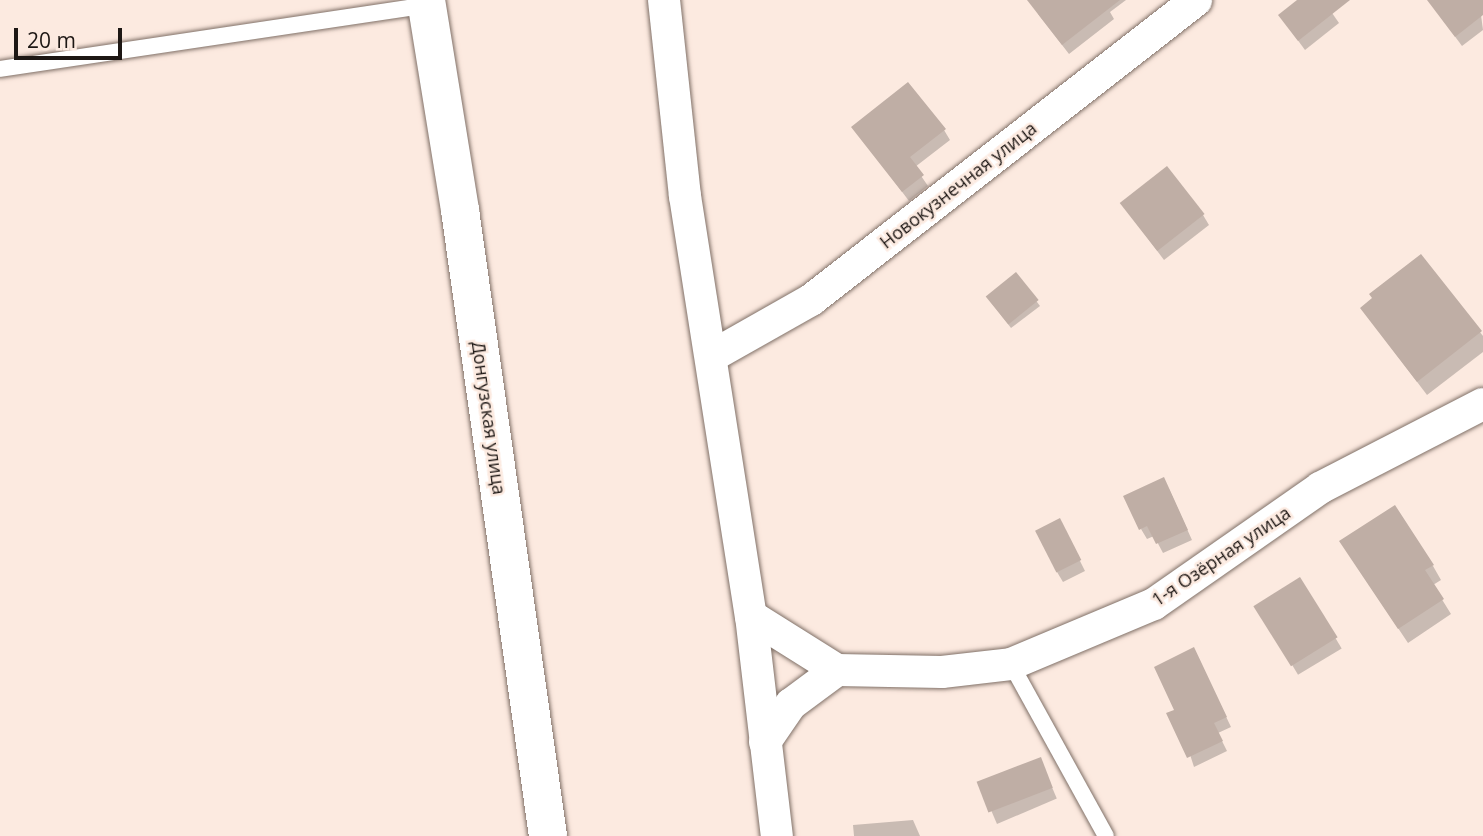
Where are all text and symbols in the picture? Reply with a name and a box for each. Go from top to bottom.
scale bar [18,14,126,58]
text: 20 m [27,26,76,54]
street label: Новокузнечная улица [875,117,1041,253]
street label: Донгузская улица [468,340,510,496]
street label: 1-я Озёрная улица [1148,502,1294,610]

